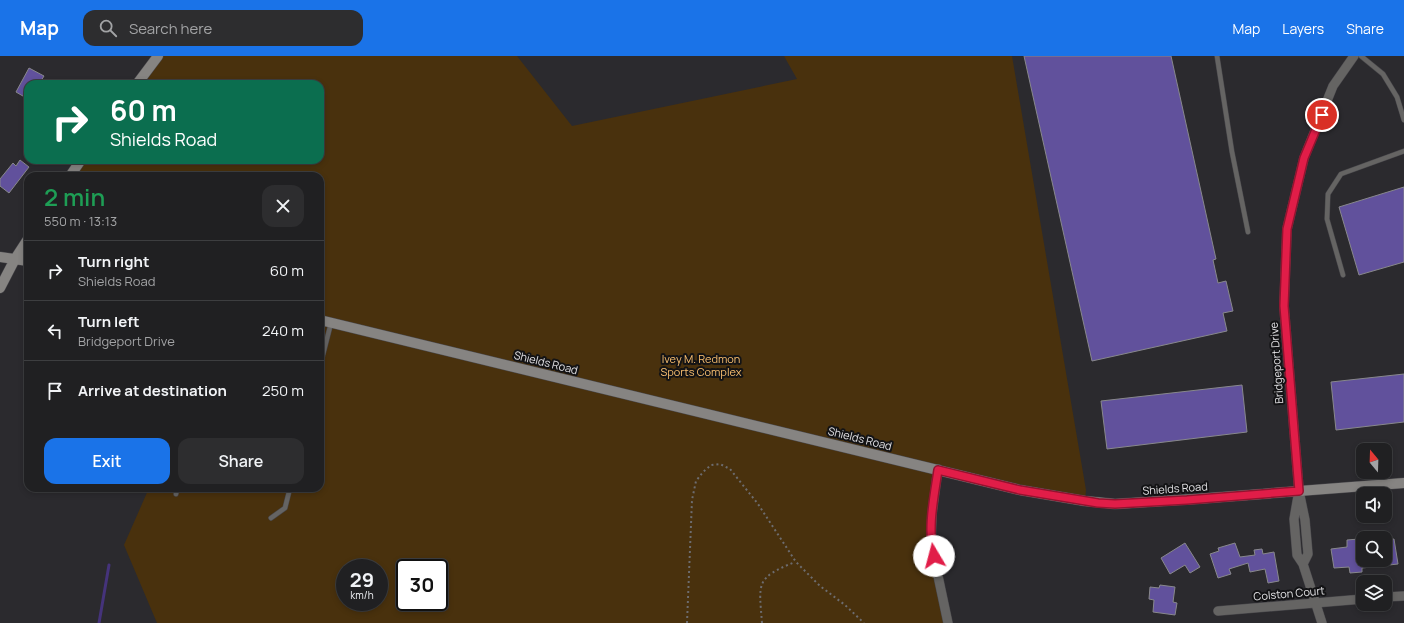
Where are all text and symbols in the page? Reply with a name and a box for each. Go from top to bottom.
search box [83,10,363,46]
text: Map [20,15,59,41]
icon: search [97,17,119,39]
text: Search here [129,18,212,39]
text: Map [1232,19,1260,38]
text: Layers [1282,19,1324,38]
text: Share [1346,19,1384,38]
text: 60 m [110,91,177,129]
icon: right [44,96,96,148]
pin [1305,98,1339,132]
icon: arrive [1311,104,1333,126]
text: Shields Road [110,127,217,151]
text: 2 min [44,180,105,213]
button: close [262,185,304,227]
text: 550 m · 13:13 [44,212,117,230]
text: Turn right [78,251,149,272]
icon: right [44,260,66,282]
text: 60 m [270,260,304,281]
text: Shields Road [78,272,155,290]
text: Turn left [78,311,140,332]
icon: left [44,320,66,342]
text: 240 m [262,320,304,341]
street label: Bridgeport Drive [1266,321,1286,404]
text: Bridgeport Drive [78,332,175,350]
street label: Shields Road [512,347,580,377]
park label: Ivey M. Redmon Sports Complex [661,351,742,379]
icon: arrive [44,380,66,402]
text: Arrive at destination [78,380,227,401]
text: 250 m [262,380,304,401]
street label: Shields Road [826,423,894,453]
button: Exit [44,438,170,484]
button: Share [178,438,304,484]
north arrow [1356,443,1392,479]
map controls [1356,443,1392,611]
street label: Shields Road [1142,478,1208,498]
button: sound [1356,487,1392,523]
button: search [1356,531,1392,567]
position arrow [913,535,955,577]
speed limit sign: 30 [396,559,448,611]
text: 29 [350,566,374,593]
button: layers [1356,575,1392,611]
street label: Colston Court [1253,582,1325,604]
text: km/h [350,588,374,602]

